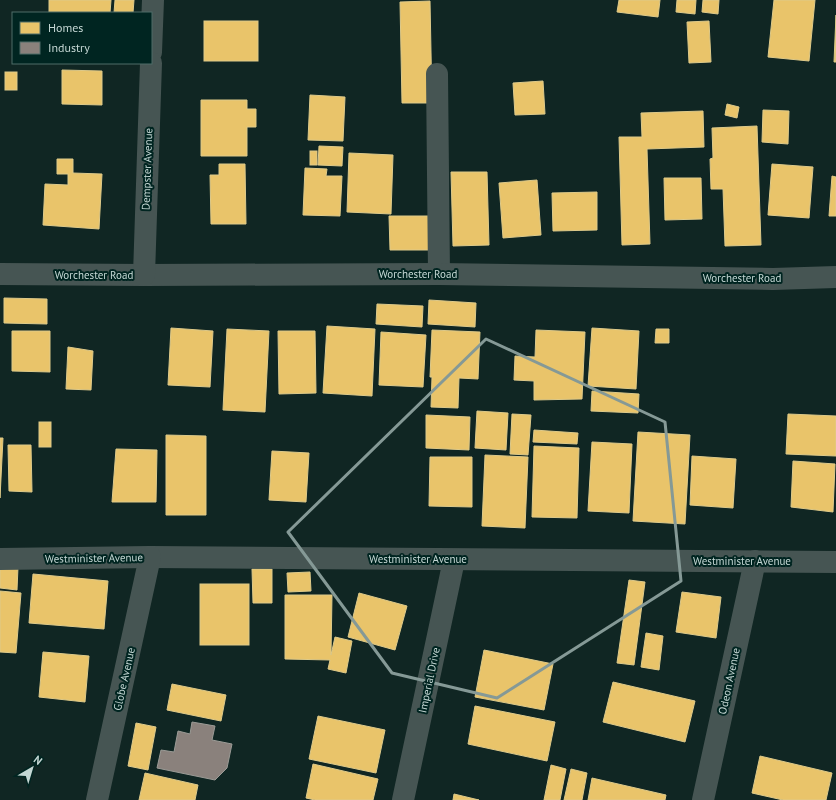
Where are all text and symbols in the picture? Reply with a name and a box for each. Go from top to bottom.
legend [12,12,152,64]
text: Homes [48,20,83,35]
text: Industry [48,40,90,55]
street label: Dempster Avenue [139,127,155,210]
street label: Worchester Road [379,267,457,281]
street label: Worchester Road [55,268,133,282]
street label: Worchester Road [703,271,781,285]
street label: Westminister Avenue [45,550,143,566]
street label: Westminister Avenue [369,552,467,566]
street label: Westminister Avenue [693,554,791,568]
street label: Globe Avenue [110,646,138,712]
street label: Imperial Drive [415,646,443,714]
street label: Odeon Avenue [715,646,743,716]
north arrow [12,748,52,788]
text: N [31,752,45,768]

